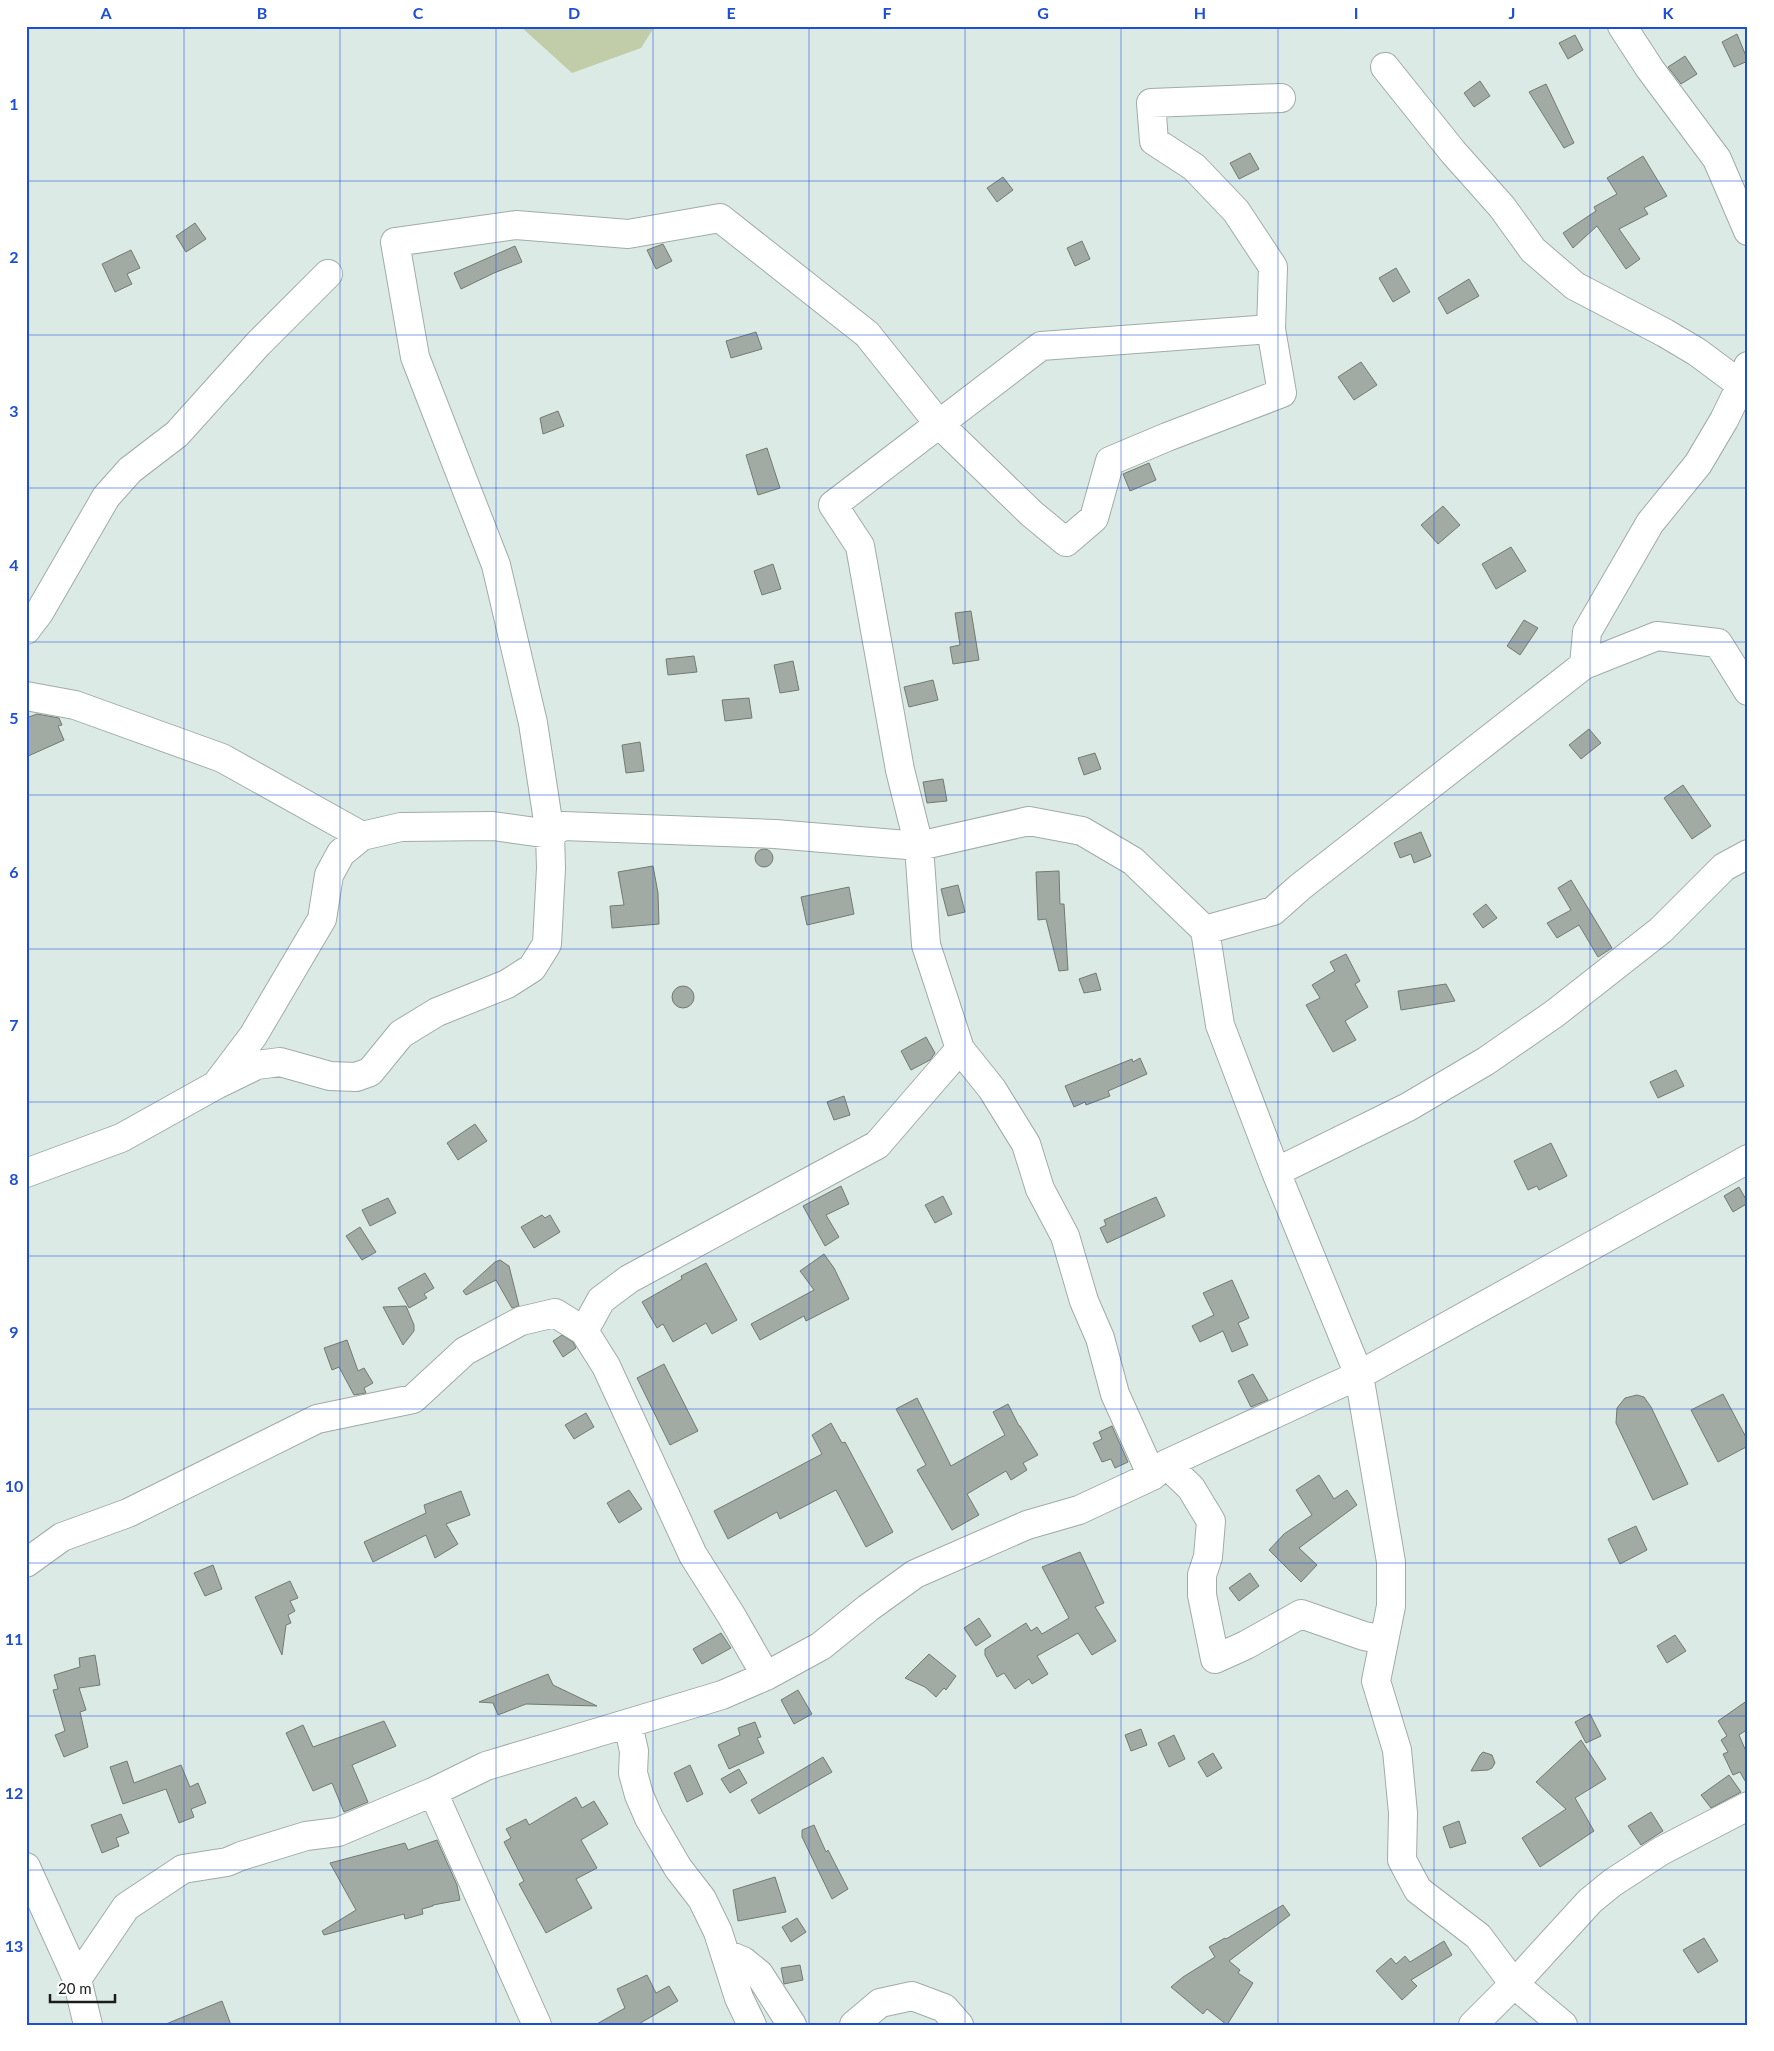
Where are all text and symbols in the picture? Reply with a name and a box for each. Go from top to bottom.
text: A [99,3,112,22]
text: B [257,3,267,22]
text: C [413,3,424,22]
text: D [568,3,580,22]
text: E [726,3,736,22]
text: F [882,3,892,22]
text: G [1037,3,1049,22]
text: H [1194,3,1206,22]
text: I [1354,3,1358,22]
text: J [1509,3,1515,22]
text: K [1663,3,1675,22]
text: 1 [9,94,19,113]
text: 2 [9,247,19,266]
text: 3 [9,401,19,420]
text: 4 [9,555,19,574]
text: 5 [9,708,19,727]
text: 6 [9,862,19,881]
text: 7 [9,1015,19,1034]
text: 8 [9,1169,19,1188]
text: 9 [9,1322,19,1341]
text: 10 [5,1476,23,1495]
text: 11 [5,1629,23,1648]
text: 12 [5,1783,23,1802]
text: 13 [5,1936,23,1955]
scale bar [50,1971,115,2003]
text: 20 m [58,1979,92,1997]

